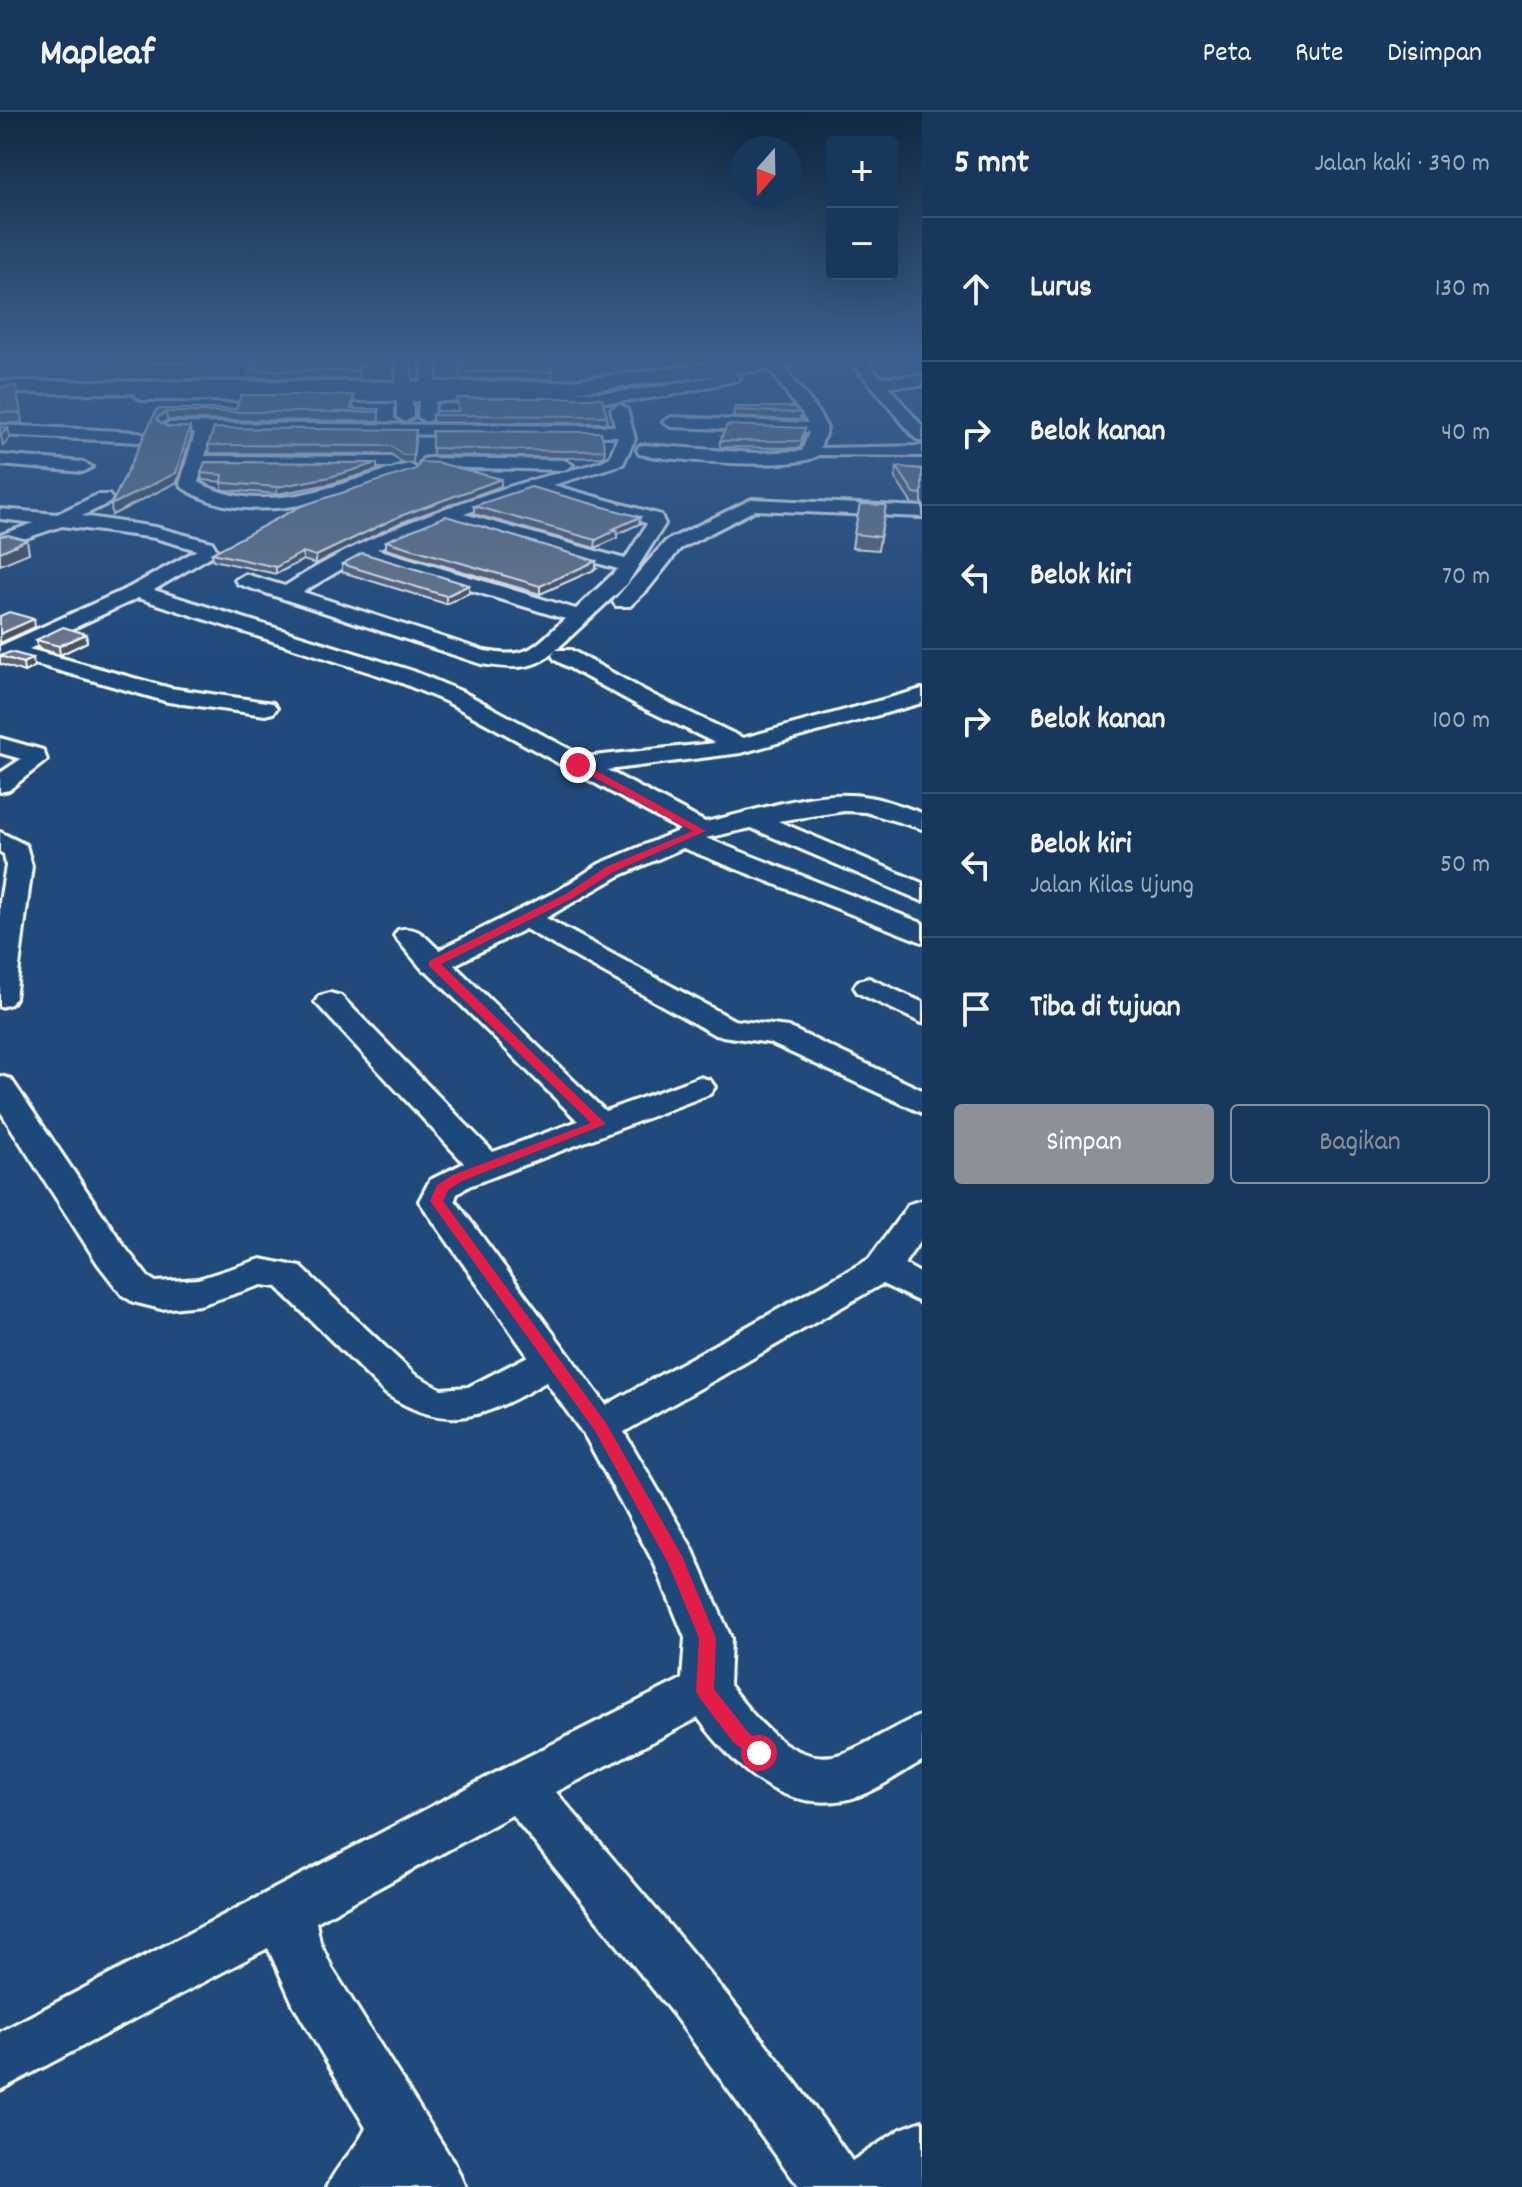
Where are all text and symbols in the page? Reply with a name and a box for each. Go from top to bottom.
text: Mapleaf [40,28,155,83]
text: Peta [1202,35,1251,75]
text: Rute [1295,35,1343,75]
text: Disimpan [1387,35,1482,75]
north arrow [730,136,802,208]
map controls [826,136,898,280]
button: + [826,136,898,208]
text: 5 mnt [954,140,1029,189]
text: Jalan kaki · 390 m [1314,146,1490,183]
button: − [826,208,898,280]
icon: ahead [954,267,998,311]
text: Lurus [1030,268,1092,311]
text: 130 m [1435,271,1490,308]
icon: right [954,411,998,455]
text: Belok kanan [1030,412,1165,455]
text: 40 m [1441,415,1490,452]
icon: left [954,555,998,599]
text: Belok kiri [1030,556,1132,599]
text: 70 m [1442,559,1490,596]
icon: right [954,699,998,743]
text: Belok kanan [1030,700,1165,743]
text: 100 m [1432,703,1490,740]
route end [560,747,596,783]
text: Belok kiri [1030,825,1132,868]
icon: left [954,843,998,887]
text: 50 m [1440,847,1490,884]
text: Jalan Kilas Ujung [1030,868,1194,905]
icon: arrive [954,987,998,1031]
text: Tiba di tujuan [1030,988,1181,1031]
button: Simpan [954,1104,1214,1184]
button: Bagikan [1230,1104,1490,1184]
route start [741,1735,777,1771]

